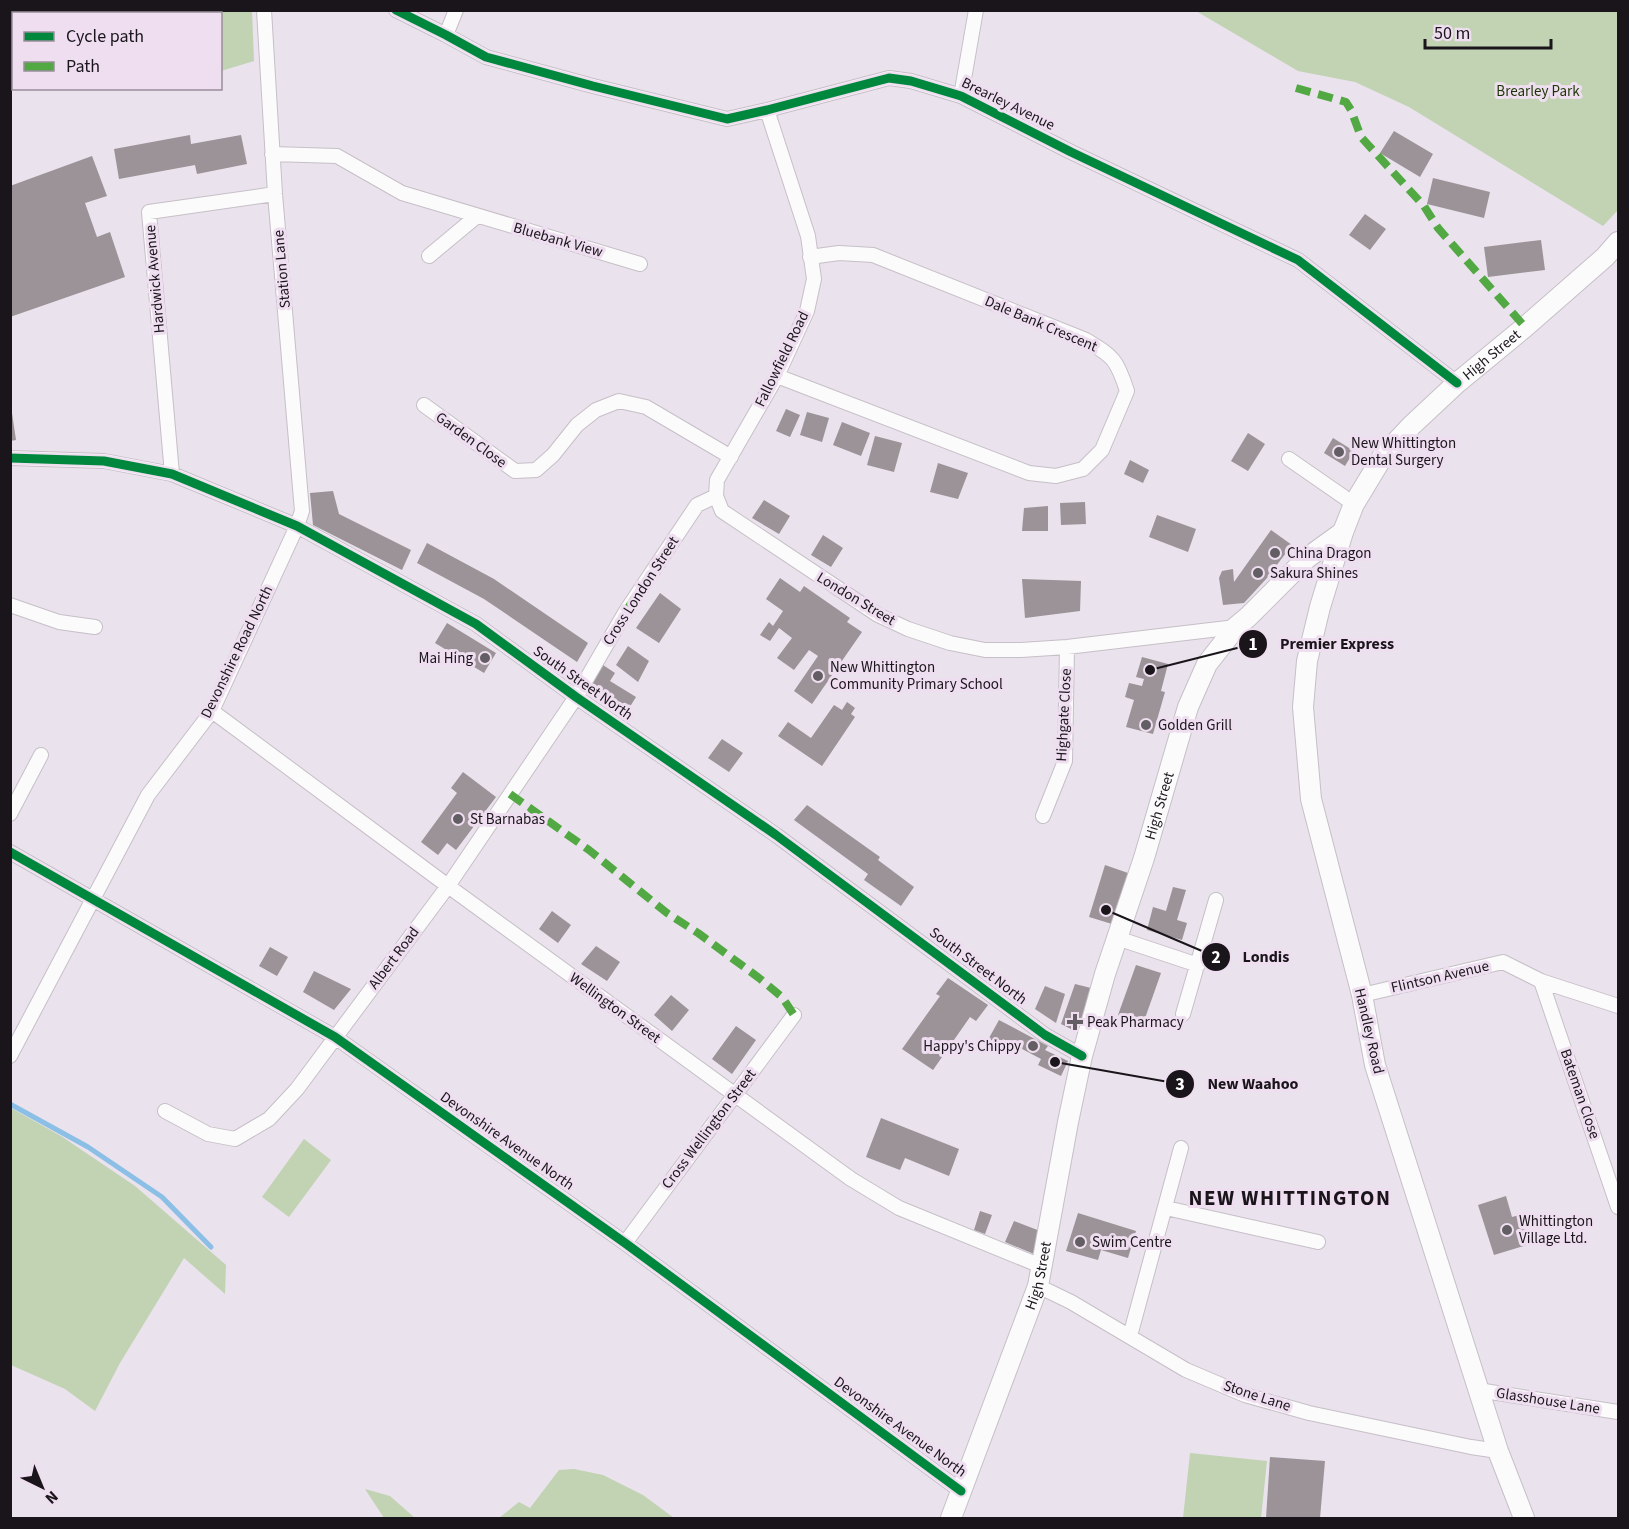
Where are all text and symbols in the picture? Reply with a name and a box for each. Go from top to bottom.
legend [12,12,222,90]
scale bar [1425,12,1551,50]
text: 50 m [1434,21,1470,46]
text: Cycle path [66,24,144,49]
text: Path [66,54,100,79]
street label: Brearley Avenue [958,72,1058,136]
park label: Brearley Park [1496,81,1580,102]
street label: Bluebank View [511,217,605,263]
street label: Hardwick Avenue [140,224,170,334]
street label: Station Lane [268,229,296,309]
street label: Dale Bank Crescent [981,291,1101,357]
street label: Fallowfield Road [750,308,814,410]
street label: High Street [1458,324,1525,385]
street label: Garden Close [431,407,511,473]
place label: New Whittington Dental Surgery [1351,433,1456,471]
marker: New Whittington Dental Surgery [1332,445,1346,459]
street label: Cross London Street [598,532,684,650]
place label: China Dragon [1287,543,1372,564]
marker: China Dragon [1268,546,1282,560]
place label: Sakura Shines [1270,563,1358,584]
marker: Sakura Shines [1251,566,1265,580]
street label: London Street [813,567,899,631]
street label: Devonshire Road North [196,582,278,722]
callout: Premier Express [1238,627,1406,661]
text: 1 [1248,632,1258,657]
text: Premier Express [1280,633,1394,655]
street label: South Street North [529,641,637,725]
place label: Mai Hing [419,648,473,669]
marker: Mai Hing [478,651,492,665]
place label: New Whittington Community Primary School [830,657,1003,695]
street label: Highgate Close [1051,668,1077,762]
marker: New Whittington Community Primary School [811,669,825,683]
place label: Golden Grill [1158,715,1232,736]
marker: Golden Grill [1139,718,1153,732]
street label: High Street [1139,769,1179,842]
place label: St Barnabas [470,809,545,830]
marker: St Barnabas [451,812,465,826]
street label: Albert Road [364,922,424,994]
street label: South Street North [925,922,1031,1010]
callout: Londis [1201,940,1302,974]
text: 2 [1211,945,1221,970]
text: Londis [1243,946,1289,968]
street label: Flintson Avenue [1389,956,1491,998]
street label: Wellington Street [565,968,665,1048]
street label: Handley Road [1349,986,1389,1076]
place label: Peak Pharmacy [1087,1012,1184,1033]
marker: Peak Pharmacy [1068,1015,1082,1029]
place label: Happy's Chippy [923,1036,1021,1057]
marker: Happy's Chippy [1026,1039,1040,1053]
street label: Bateman Close [1555,1046,1605,1142]
street label: Cross Wellington Street [657,1065,761,1193]
callout: New Waahoo [1165,1067,1310,1101]
text: 3 [1175,1072,1185,1097]
text: New Waahoo [1207,1073,1299,1095]
street label: Devonshire Avenue North [436,1087,578,1195]
district label: NEW WHITTINGTON [1189,1183,1391,1213]
place label: Whittington Village Ltd. [1519,1211,1593,1249]
marker: Whittington Village Ltd. [1500,1223,1514,1237]
place label: Swim Centre [1092,1232,1172,1253]
marker: Swim Centre [1073,1235,1087,1249]
street label: High Street [1019,1240,1056,1313]
street label: Devonshire Avenue North [829,1372,971,1482]
street label: Stone Lane [1221,1375,1293,1417]
street label: Glasshouse Lane [1495,1382,1601,1420]
north arrow [12,1457,72,1517]
text: N [40,1486,63,1509]

